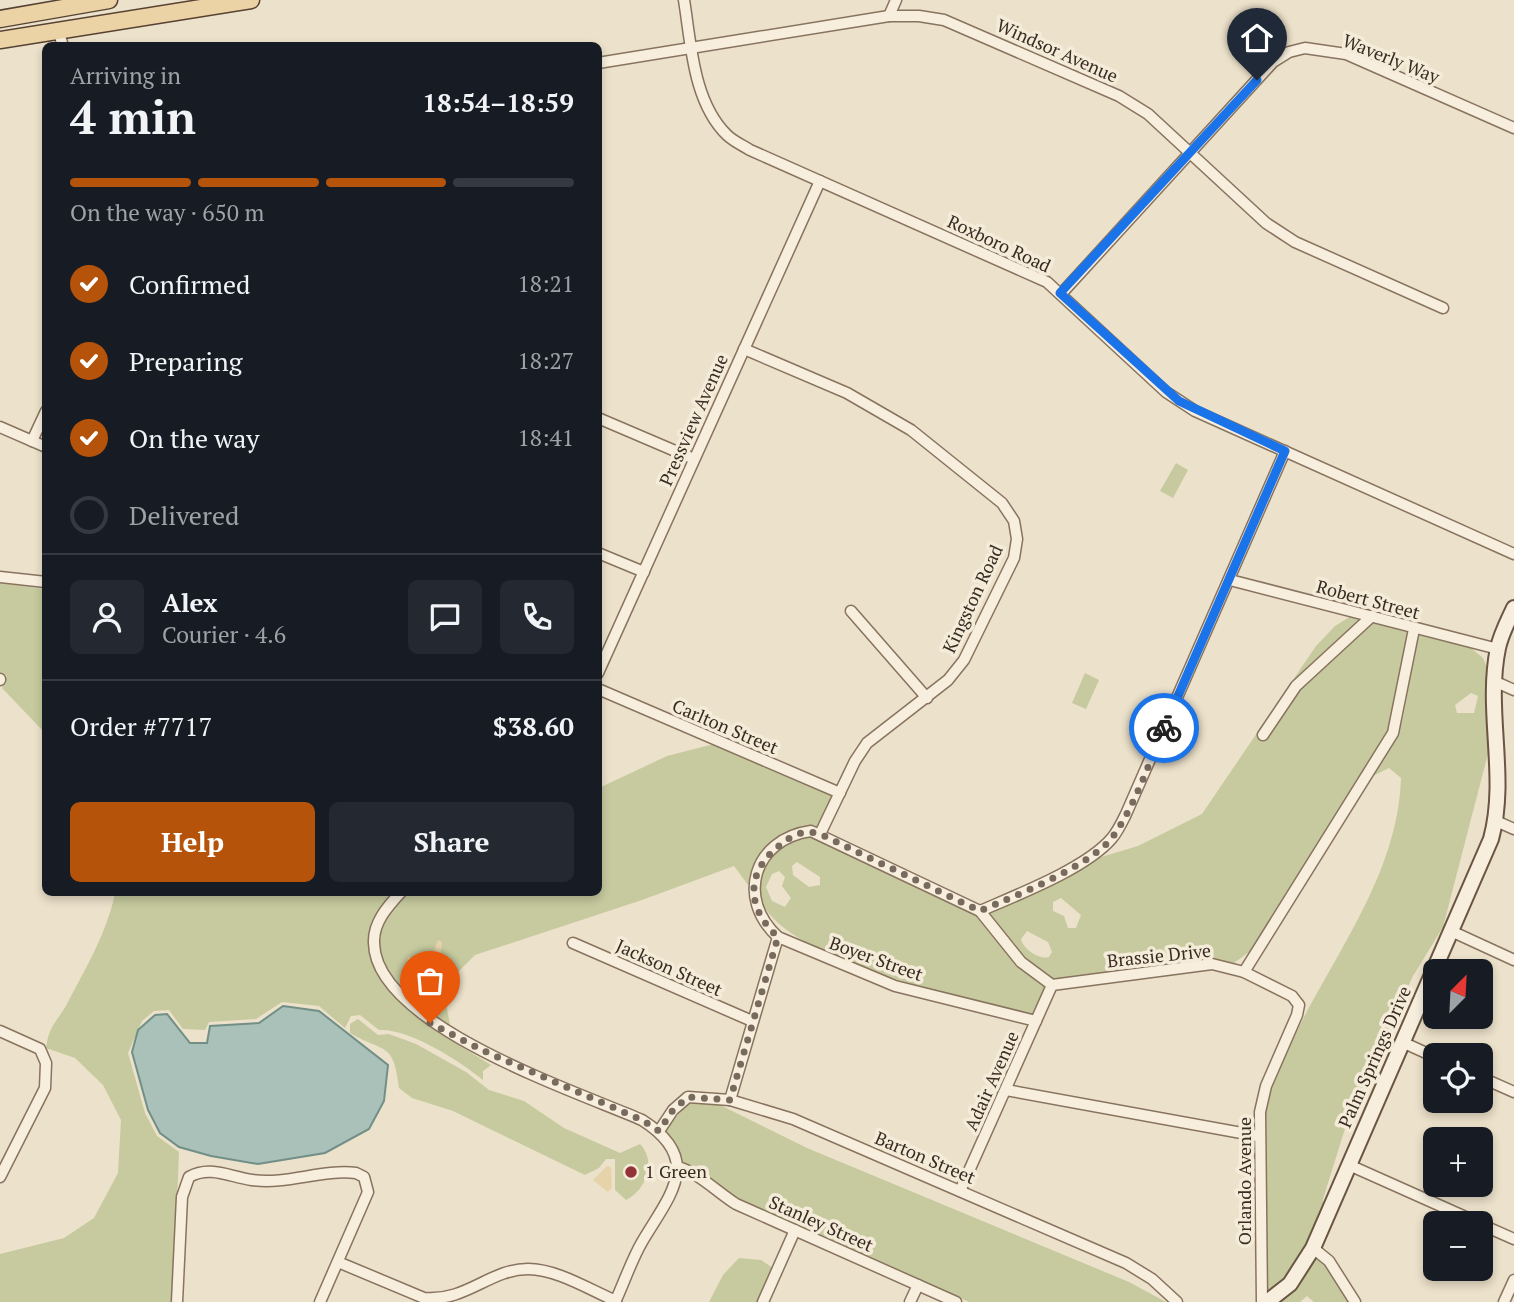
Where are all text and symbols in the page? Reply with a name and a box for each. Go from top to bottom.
pin [1227,8,1287,80]
street label: Windsor Avenue [993,13,1122,88]
icon: home [1238,19,1276,57]
street label: Waverly Way [1339,28,1444,89]
text: Arriving in [70,60,181,91]
text: 18:54–18:59 [422,85,574,119]
text: 4 min [70,86,196,147]
text: On the way · 650 m [70,197,264,228]
street label: Roxboro Road [944,209,1055,278]
icon: check [70,265,108,303]
text: Confirmed [129,267,250,301]
text: 18:21 [517,268,574,299]
icon: check [70,342,108,380]
text: Preparing [129,344,242,378]
text: 18:27 [517,345,574,376]
street label: Pressview Avenue [653,350,733,489]
icon: check [70,419,108,457]
text: On the way [129,421,260,455]
text: 18:41 [517,422,574,453]
text: Delivered [129,498,239,532]
street label: Kingston Road [937,541,1008,657]
street label: Robert Street [1314,574,1423,624]
button: person [70,580,144,654]
button: chat [408,580,482,654]
button: phone [500,580,574,654]
text: Alex [162,585,218,619]
text: Courier · 4.6 [162,619,286,650]
street label: Carlton Street [669,693,782,759]
courier [1129,693,1199,763]
text: Order #7717 [70,709,212,743]
text: $38.60 [493,709,574,743]
icon: bike [1145,709,1183,747]
button: Help [70,802,315,882]
button: Share [329,802,574,882]
street label: Boyer Street [826,930,927,986]
street label: Jackson Street [613,933,727,1001]
street label: Brassie Drive [1106,938,1212,972]
pin [400,951,460,1023]
north arrow [1423,959,1493,1029]
map controls [1423,959,1493,1281]
icon: bag [411,962,449,1000]
street label: Palm Springs Drive [1332,982,1416,1131]
street label: Adair Avenue [958,1027,1024,1134]
button: locate [1423,1043,1493,1113]
street label: Orlando Avenue [1232,1117,1256,1245]
street label: Barton Street [872,1125,980,1189]
button: + [1423,1127,1493,1197]
place label: 1 Green [645,1159,707,1183]
marker: 1 Green [623,1164,639,1180]
street label: Stanley Street [765,1189,878,1257]
button: − [1423,1211,1493,1281]

